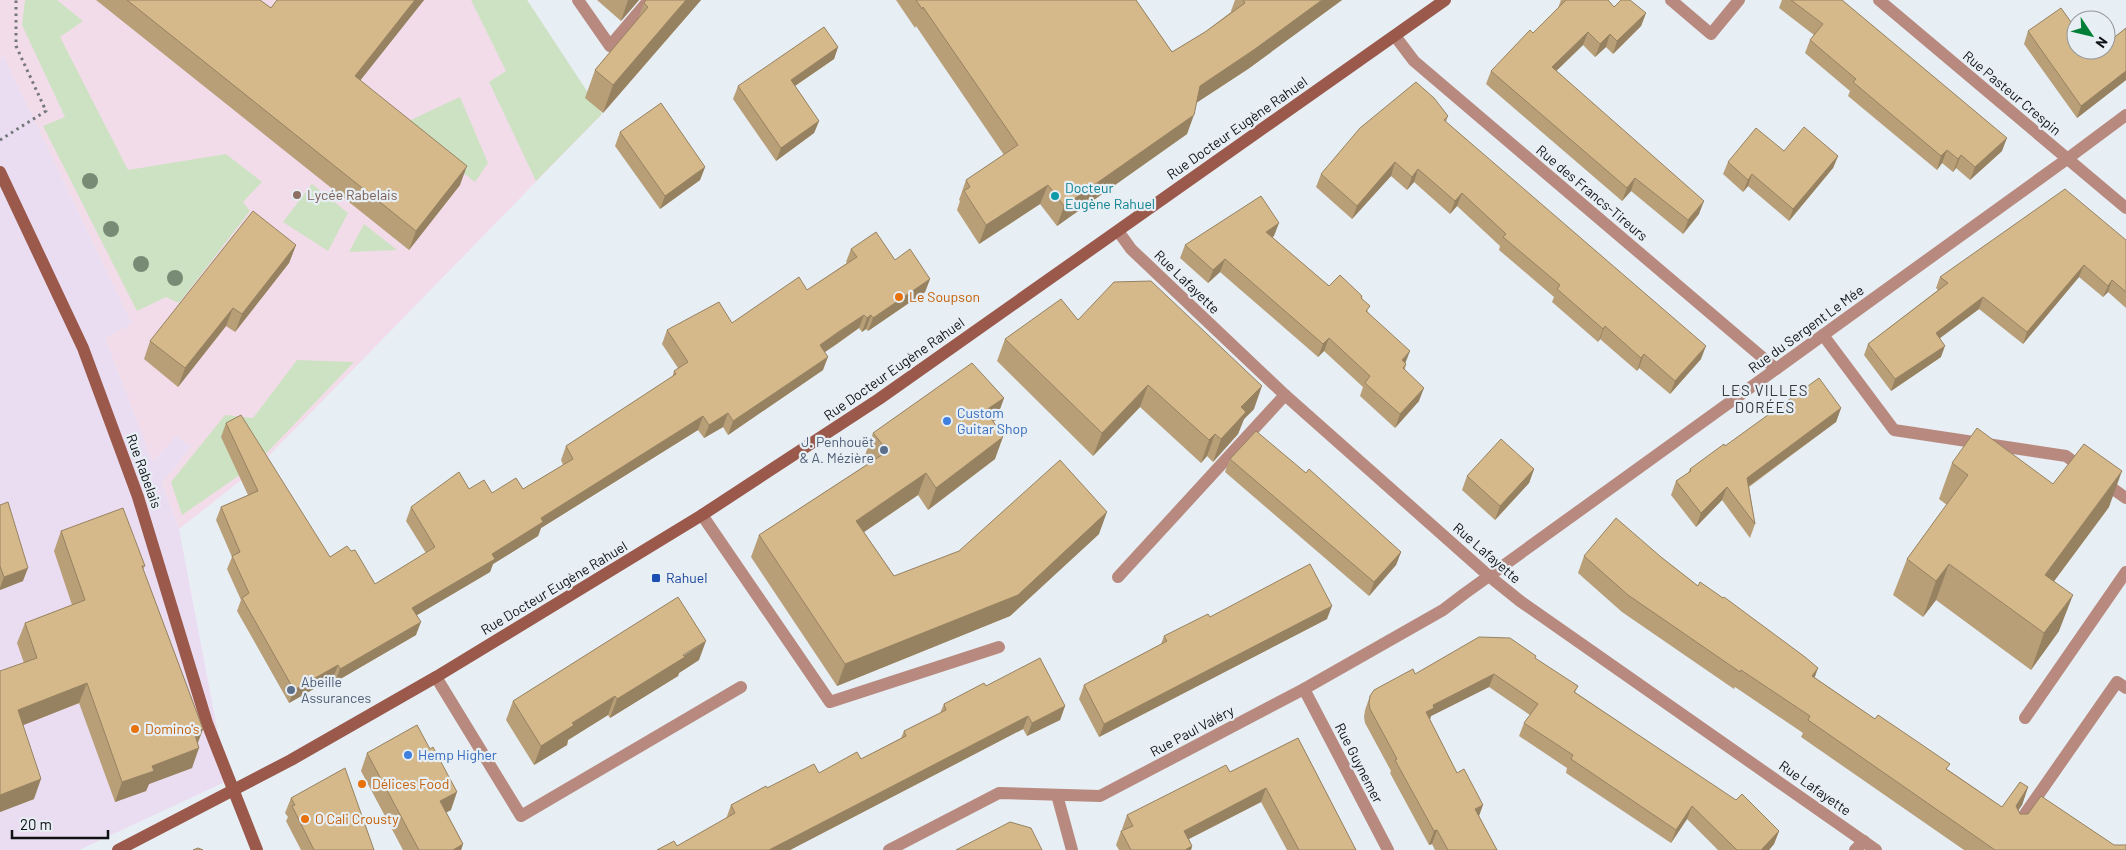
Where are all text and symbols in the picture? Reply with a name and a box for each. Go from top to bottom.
north arrow [2066,10,2116,60]
text: N [2092,34,2112,51]
street label: Rue Pasteur Crespin [1960,47,2065,139]
street label: Rue Docteur Eugène Rahuel [1163,73,1310,183]
street label: Rue des Francs-Tireurs [1533,141,1652,244]
place label: Docteur Eugène Rahuel [1065,179,1155,212]
place label: Lycée Rabelais [307,186,398,203]
marker: Lycée Rabelais [291,189,303,201]
marker: Docteur Eugène Rahuel [1049,190,1061,202]
street label: Rue Lafayette [1151,246,1224,317]
street label: Rue du Sergent Le Mée [1745,281,1867,376]
place label: Le Soupson [909,288,980,305]
marker: Le Soupson [893,291,905,303]
street label: Rue Docteur Eugène Rahuel [820,314,967,424]
district label: LES VILLES DORÉES [1722,381,1808,416]
place label: Custom Guitar Shop [957,404,1028,437]
marker: Custom Guitar Shop [941,415,953,427]
street label: Rue Rabelais [123,431,166,511]
place label: J. Penhouët & A. Mézière [800,433,874,466]
marker: J. Penhouët & A. Mézière [878,444,890,456]
street label: Rue Lafayette [1450,519,1525,587]
street label: Rue Docteur Eugène Rahuel [477,537,630,638]
place label: Rahuel [666,569,707,586]
marker: Rahuel [650,572,662,584]
place label: Abeille Assurances [301,673,372,706]
marker: Abeille Assurances [285,684,297,696]
street label: Rue Paul Valéry [1147,701,1237,760]
place label: Domino's [145,720,200,737]
street label: Rue Guynemer [1332,720,1387,806]
marker: Domino's [129,723,141,735]
place label: Hemp Higher [418,746,497,763]
marker: Hemp Higher [402,749,414,761]
street label: Rue Lafayette [1776,756,1855,819]
place label: Délices Food [372,775,449,792]
marker: Délices Food [356,778,368,790]
scale bar [12,808,109,840]
place label: O Cali Crousty [315,810,399,827]
marker: O Cali Crousty [299,813,311,825]
text: 20 m [20,815,52,833]

